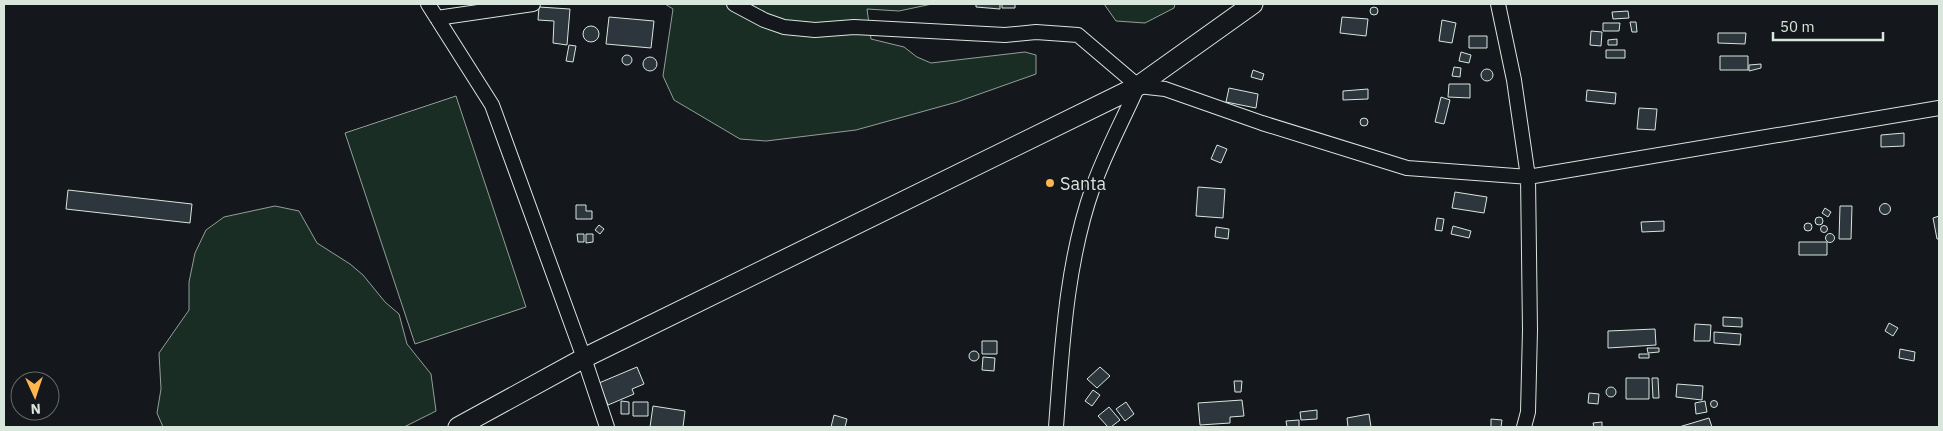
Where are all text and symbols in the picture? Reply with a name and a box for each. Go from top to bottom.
scale bar [1773,10,1883,42]
text: 50 m [1780,17,1815,36]
place label: Santa [1060,172,1107,195]
marker: Santa [1044,177,1056,189]
north arrow [10,371,60,421]
text: N [30,400,41,418]

